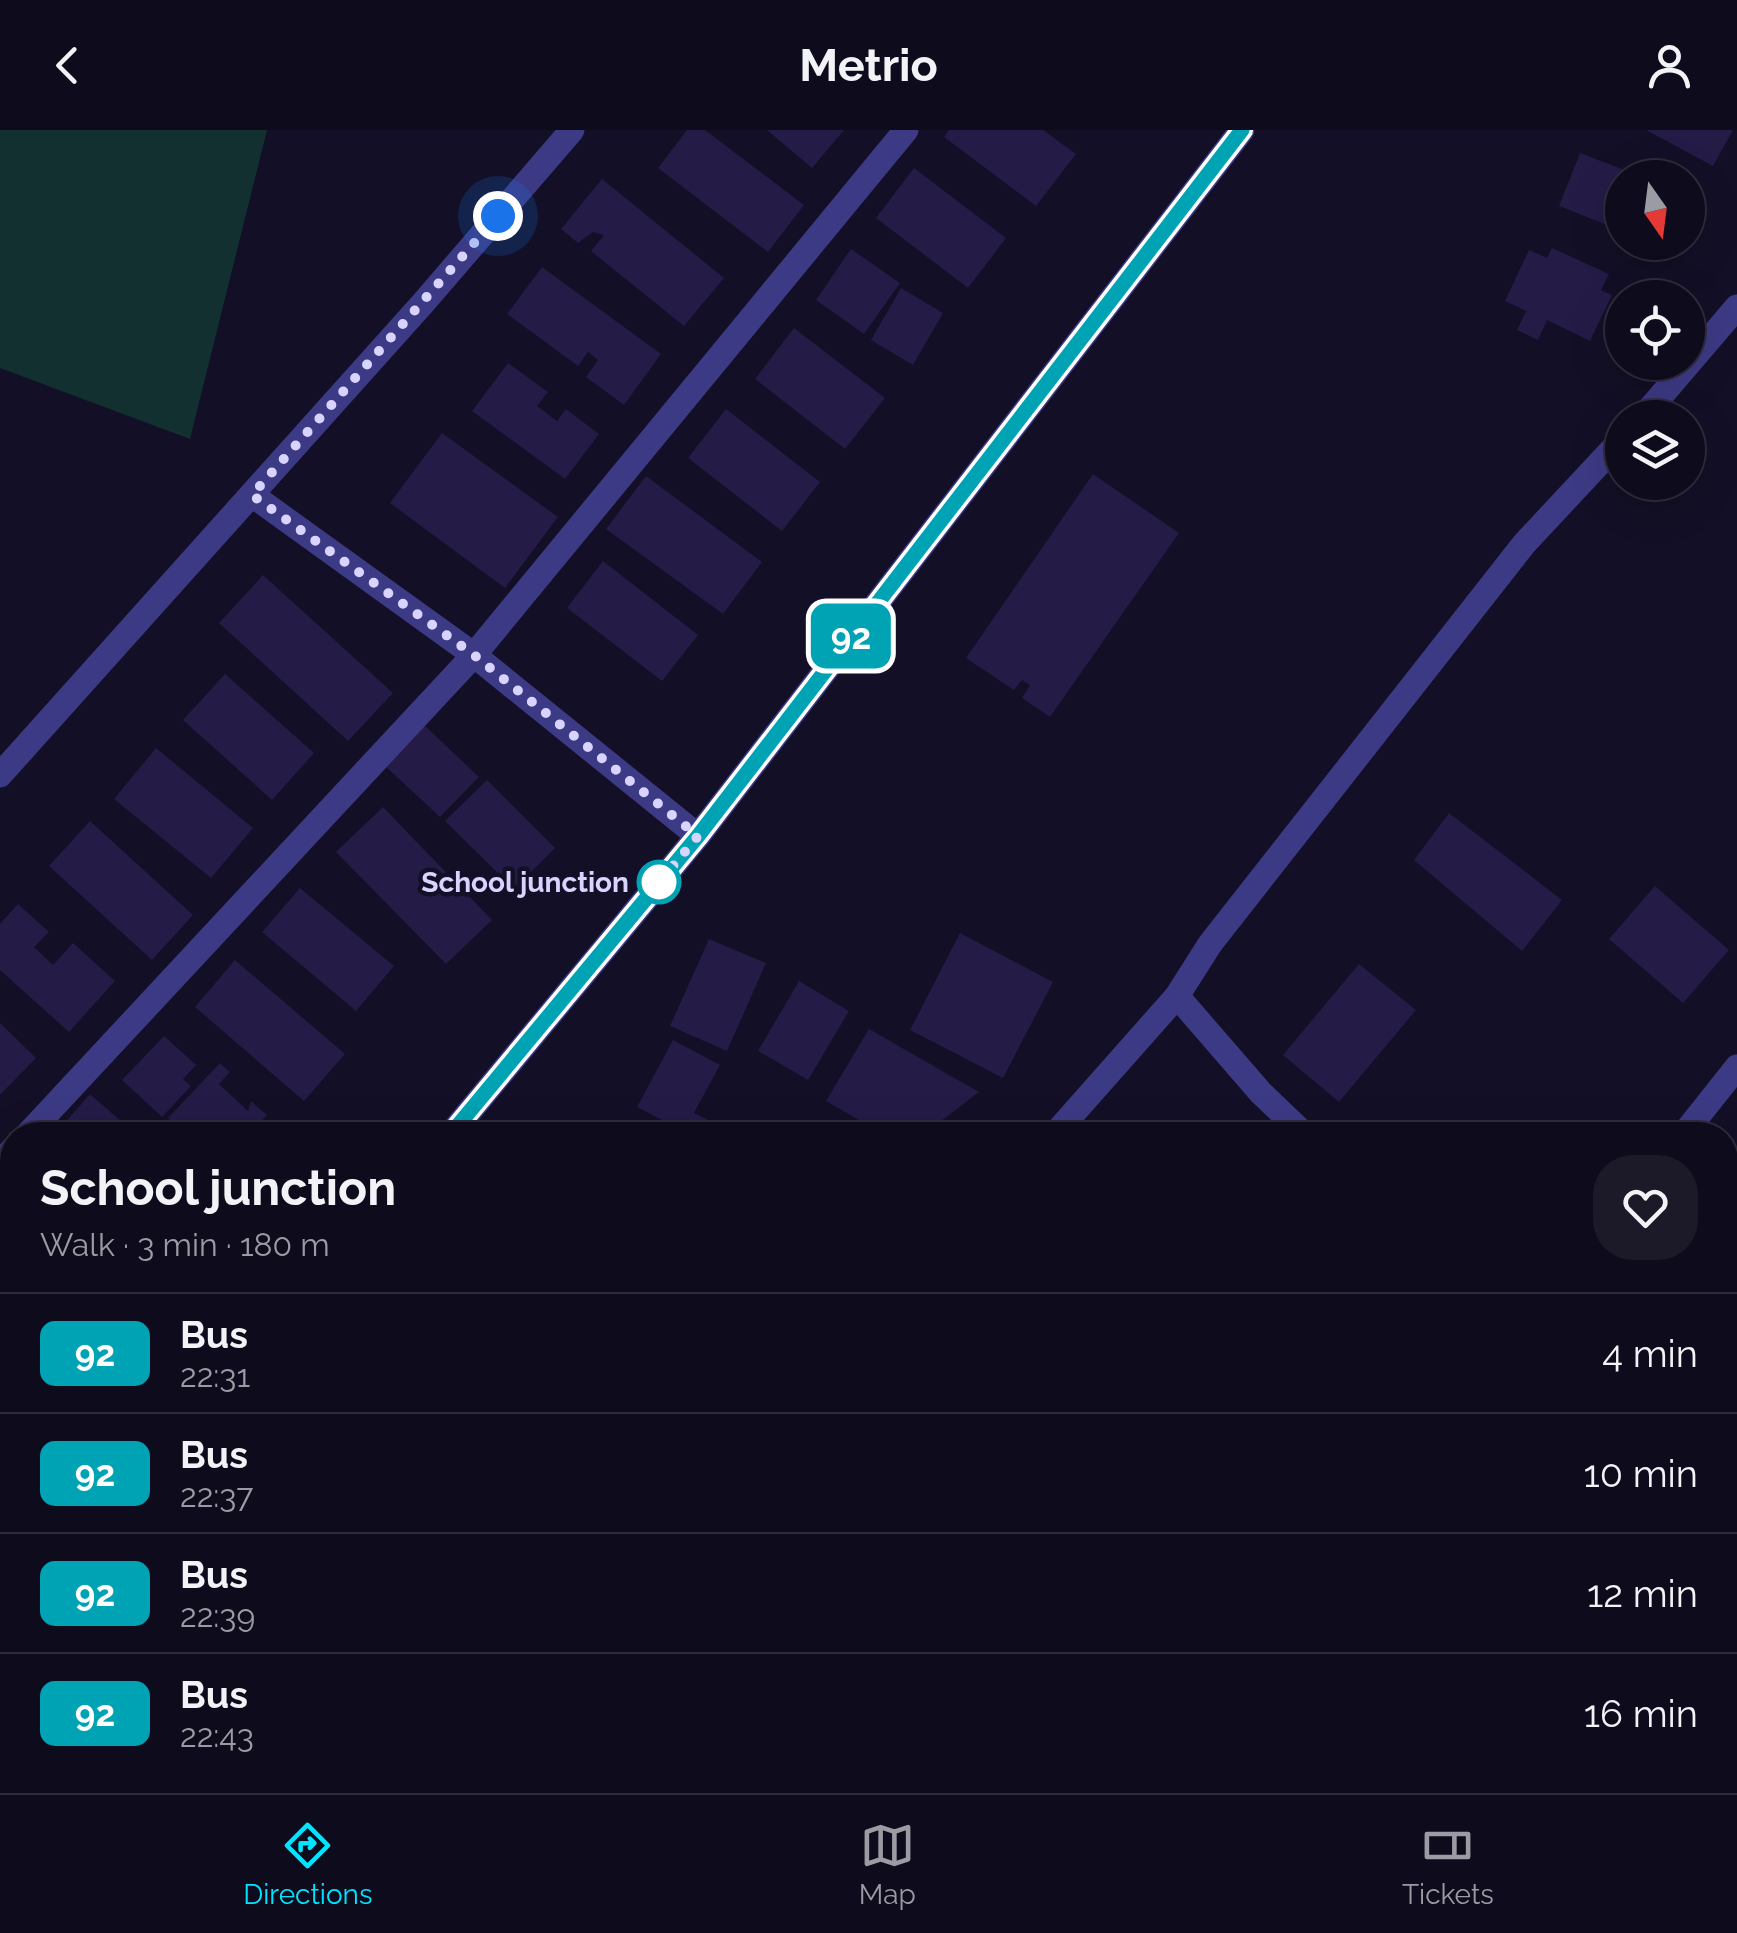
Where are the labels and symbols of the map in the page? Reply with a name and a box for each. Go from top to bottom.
north arrow [1605,160,1705,260]
your location [473,191,523,241]
line badge: 92 [806,604,896,668]
marker: School junction [638,861,680,903]
place label: School junction [421,866,629,899]

